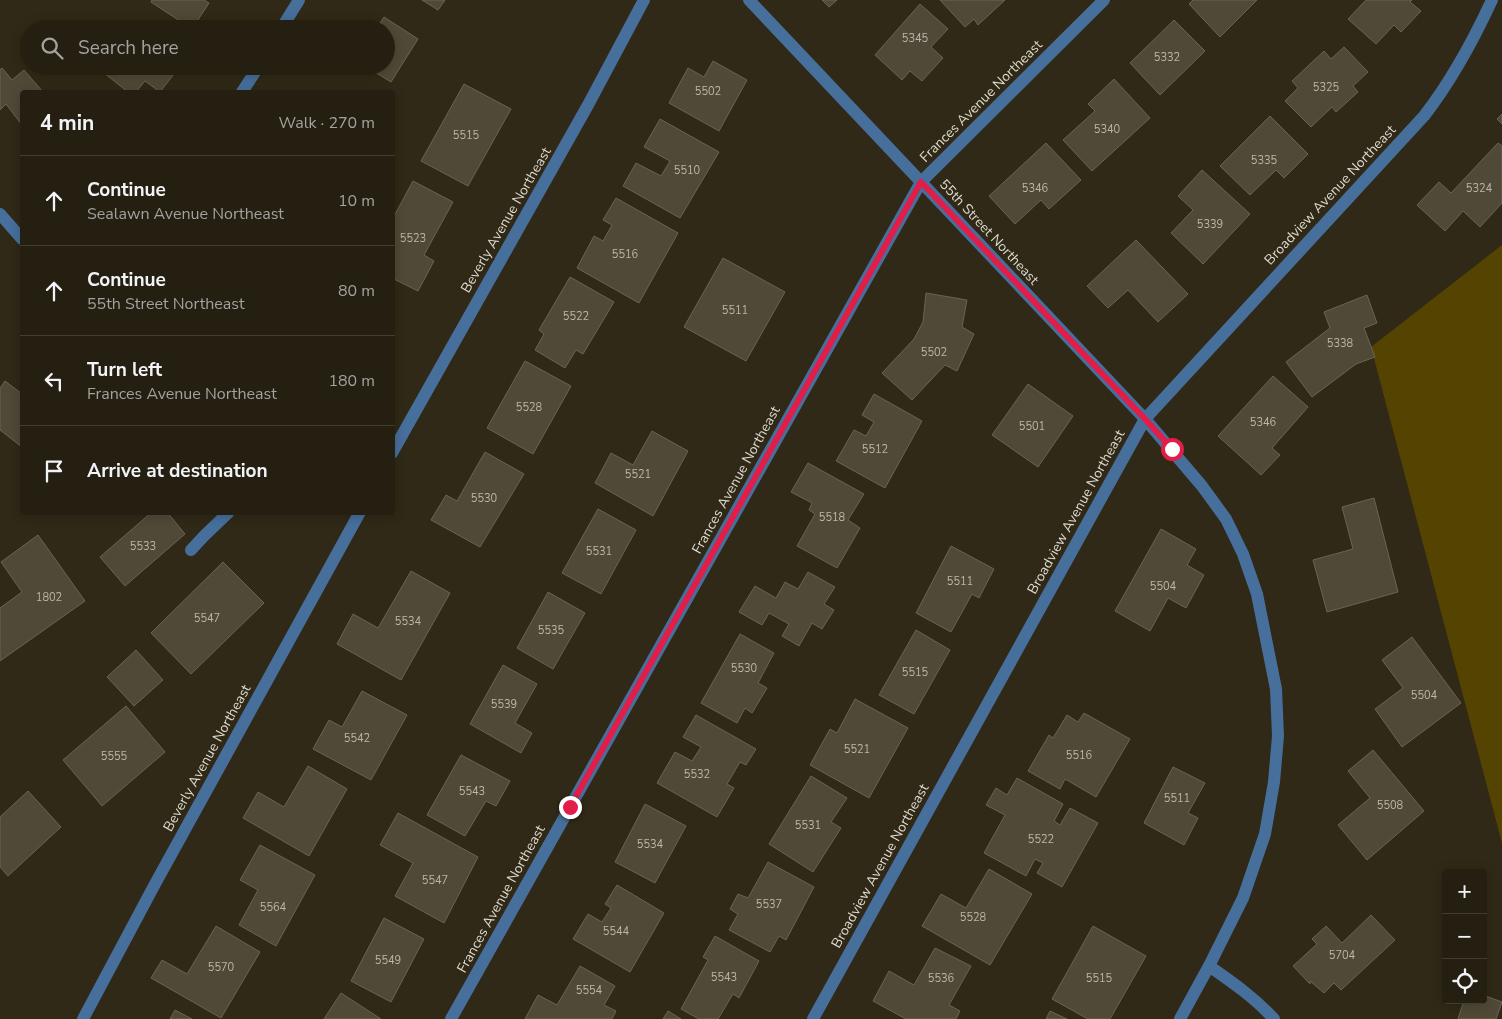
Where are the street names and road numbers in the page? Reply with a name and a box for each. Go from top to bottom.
street label: Frances Avenue Northeast [916,36,1046,166]
street label: Broadview Avenue Northeast [1260,121,1400,269]
street label: Beverly Avenue Northeast [456,144,556,296]
street label: 55th Street Northeast [935,175,1043,289]
street label: Frances Avenue Northeast [687,403,785,557]
street label: Broadview Avenue Northeast [1023,426,1129,598]
street label: Beverly Avenue Northeast [159,681,255,835]
street label: Broadview Avenue Northeast [827,780,933,952]
street label: Frances Avenue Northeast [452,822,550,976]

